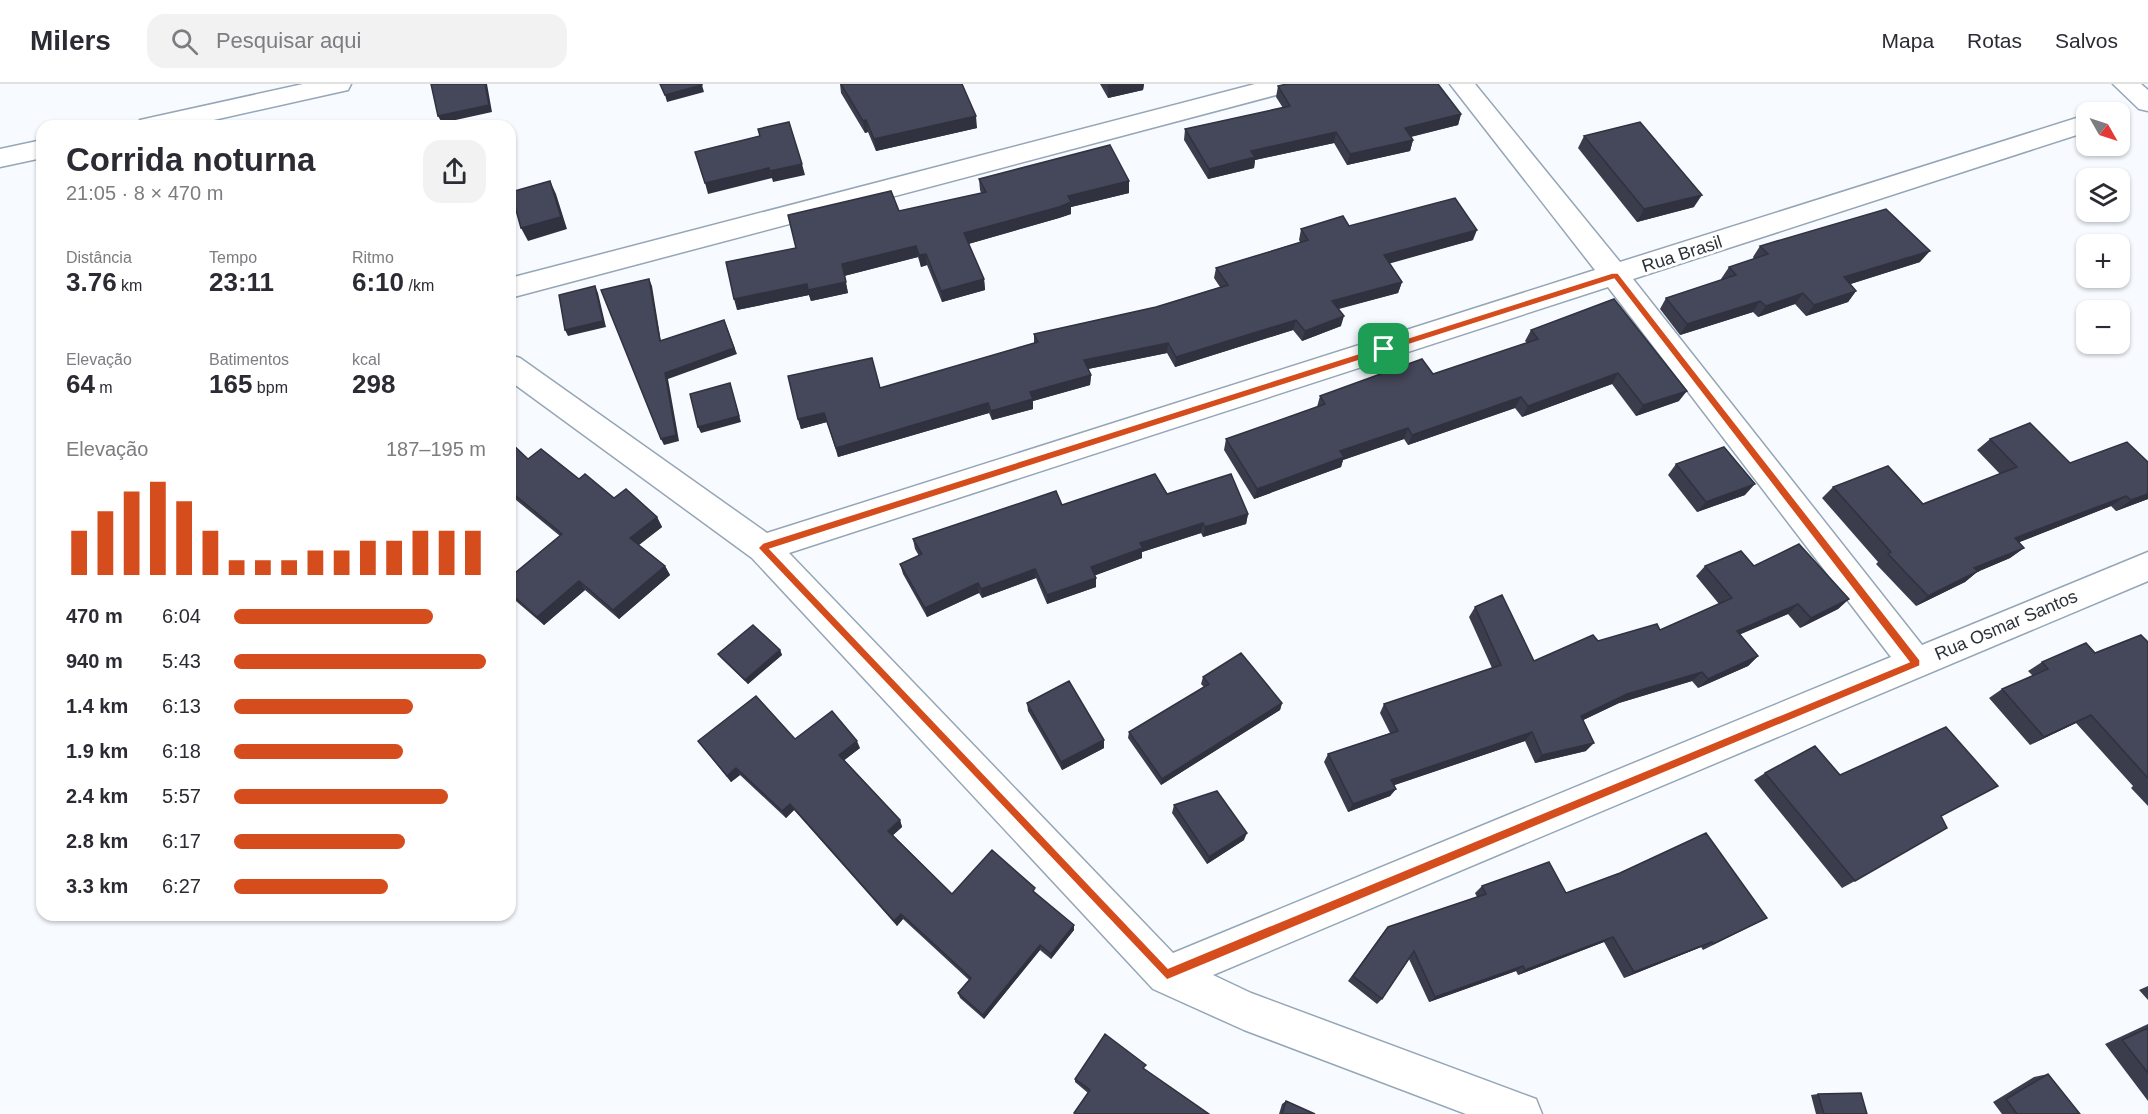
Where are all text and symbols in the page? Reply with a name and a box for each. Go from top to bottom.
search box [147,14,567,68]
text: Milers [30,25,111,56]
icon: search [168,25,201,58]
text: Pesquisar aqui [216,28,361,53]
text: Mapa [1882,29,1934,52]
text: Rotas [1967,29,2022,52]
text: Salvos [2055,29,2118,52]
north arrow [2076,102,2130,156]
map controls [2076,102,2130,354]
button: share [423,140,486,203]
text: Corrida noturna [66,141,315,178]
button: layers [2076,168,2130,222]
text: 21:05 · 8 × 470 m [66,182,223,204]
street label: Rua Brasil [1639,232,1725,276]
button: + [2076,234,2130,288]
text: Distância [66,249,132,266]
text: Tempo [209,249,257,266]
text: Ritmo [352,249,394,266]
text: 3.76 [66,267,117,297]
text: 23:11 [209,267,274,297]
text: 6:10 [352,267,404,297]
text: km [117,277,142,294]
text: /km [404,277,434,294]
button: − [2076,300,2130,354]
pin [1358,323,1409,374]
icon: arrive [1367,332,1400,365]
text: Elevação [66,351,132,368]
text: Batimentos [209,351,289,368]
text: kcal [352,351,380,368]
text: 64 [66,369,95,399]
text: 165 [209,369,252,399]
text: 298 [352,369,395,399]
text: m [95,379,113,396]
text: bpm [252,379,288,396]
text: Elevação [66,438,148,460]
text: 187–195 m [386,438,486,460]
street label: Rua Osmar Santos [1932,586,2080,664]
text: 470 m [66,605,123,627]
text: 6:04 [162,605,201,627]
text: 940 m [66,650,123,672]
text: 5:43 [162,650,201,672]
text: 1.4 km [66,695,128,717]
text: 6:13 [162,695,201,717]
text: 1.9 km [66,740,128,762]
text: 6:18 [162,740,201,762]
text: 2.4 km [66,785,128,807]
text: 5:57 [162,785,201,807]
text: 2.8 km [66,830,128,852]
text: 6:17 [162,830,201,852]
text: 3.3 km [66,875,128,897]
text: 6:27 [162,875,201,897]

